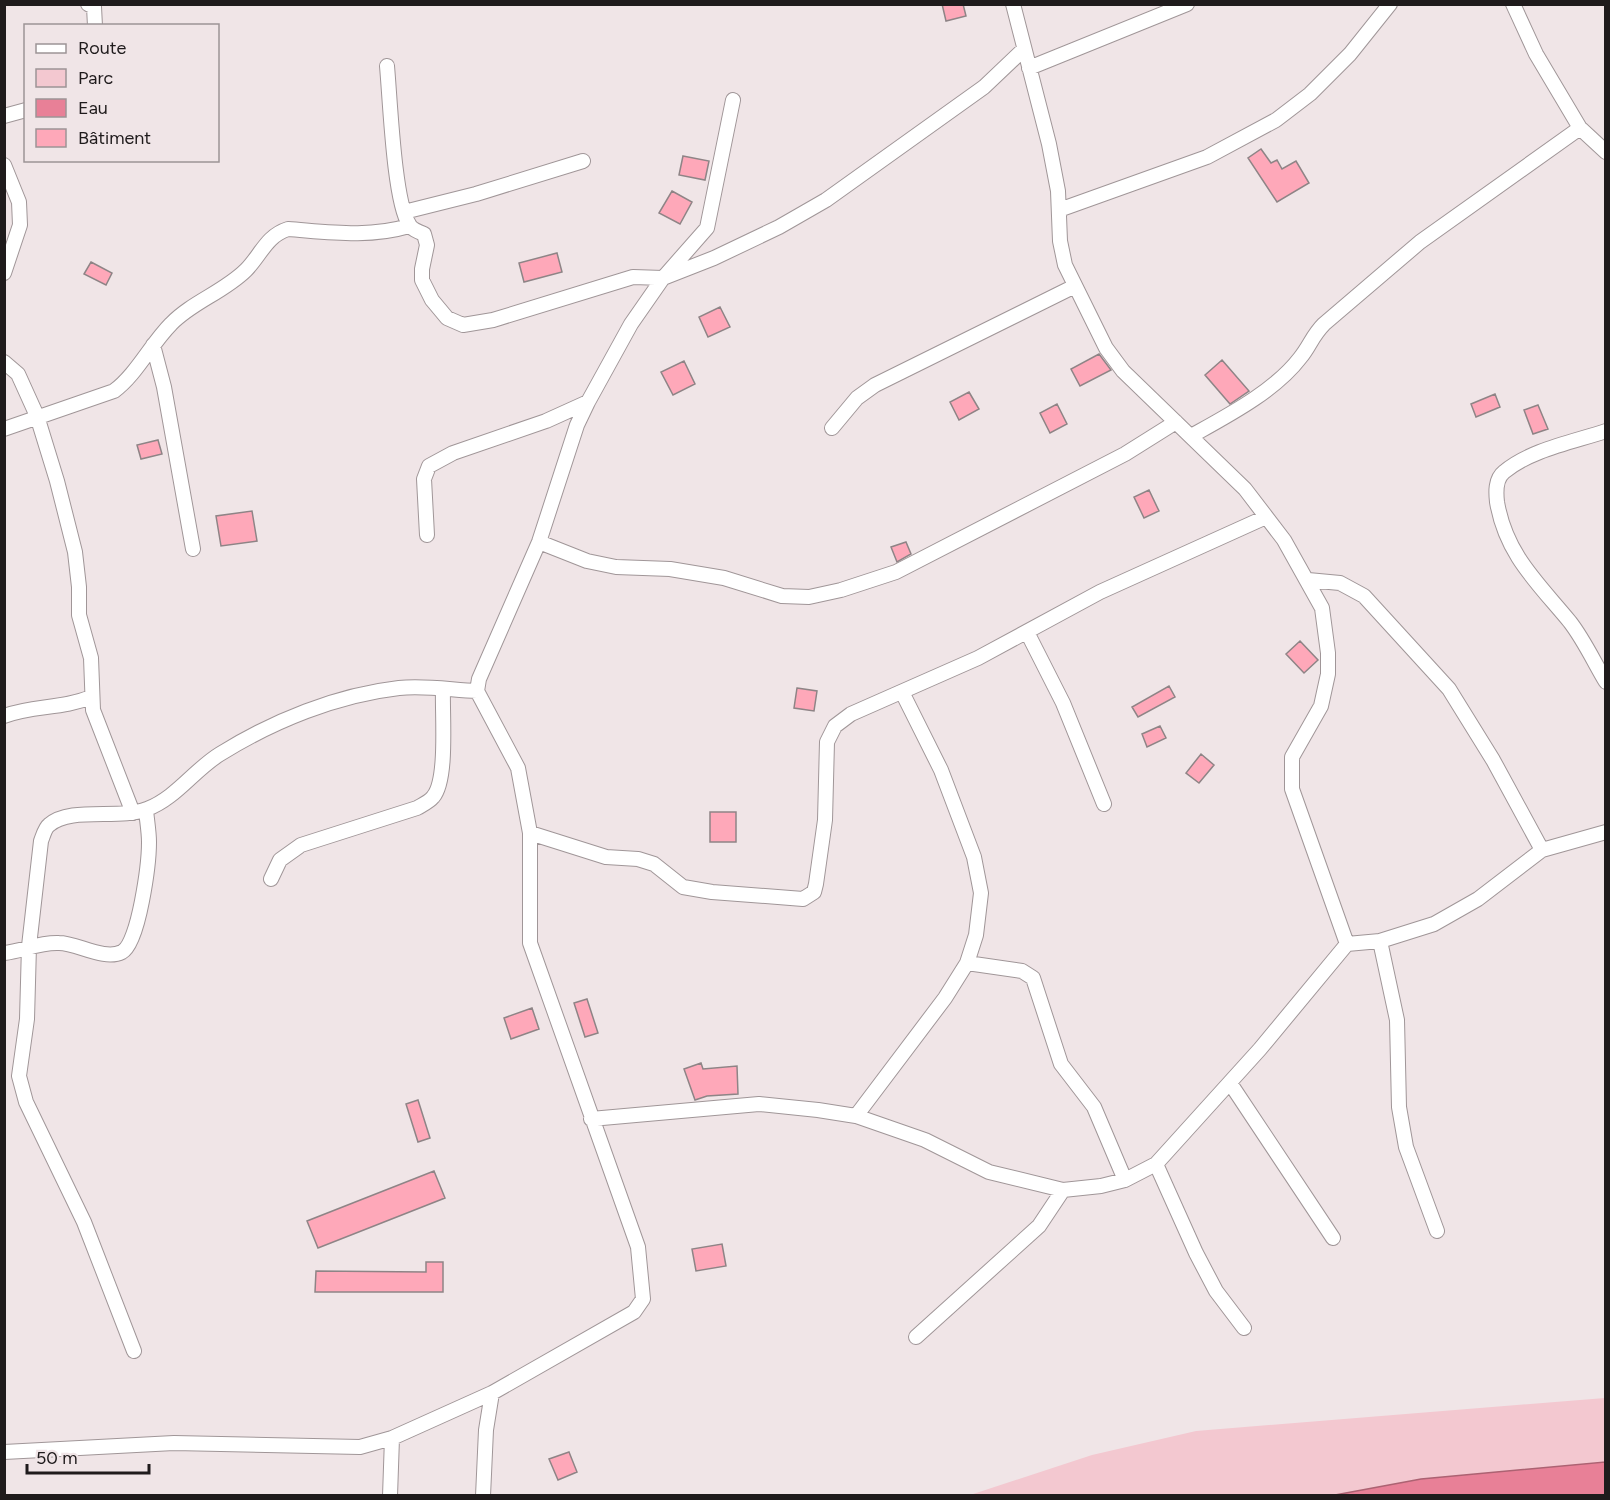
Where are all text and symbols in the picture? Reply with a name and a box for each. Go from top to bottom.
legend [24,24,219,162]
text: Route [78,37,127,59]
text: Parc [78,67,114,89]
text: Eau [78,97,108,119]
text: Bâtiment [78,127,151,149]
scale bar [27,1437,148,1475]
text: 50 m [36,1447,78,1469]

